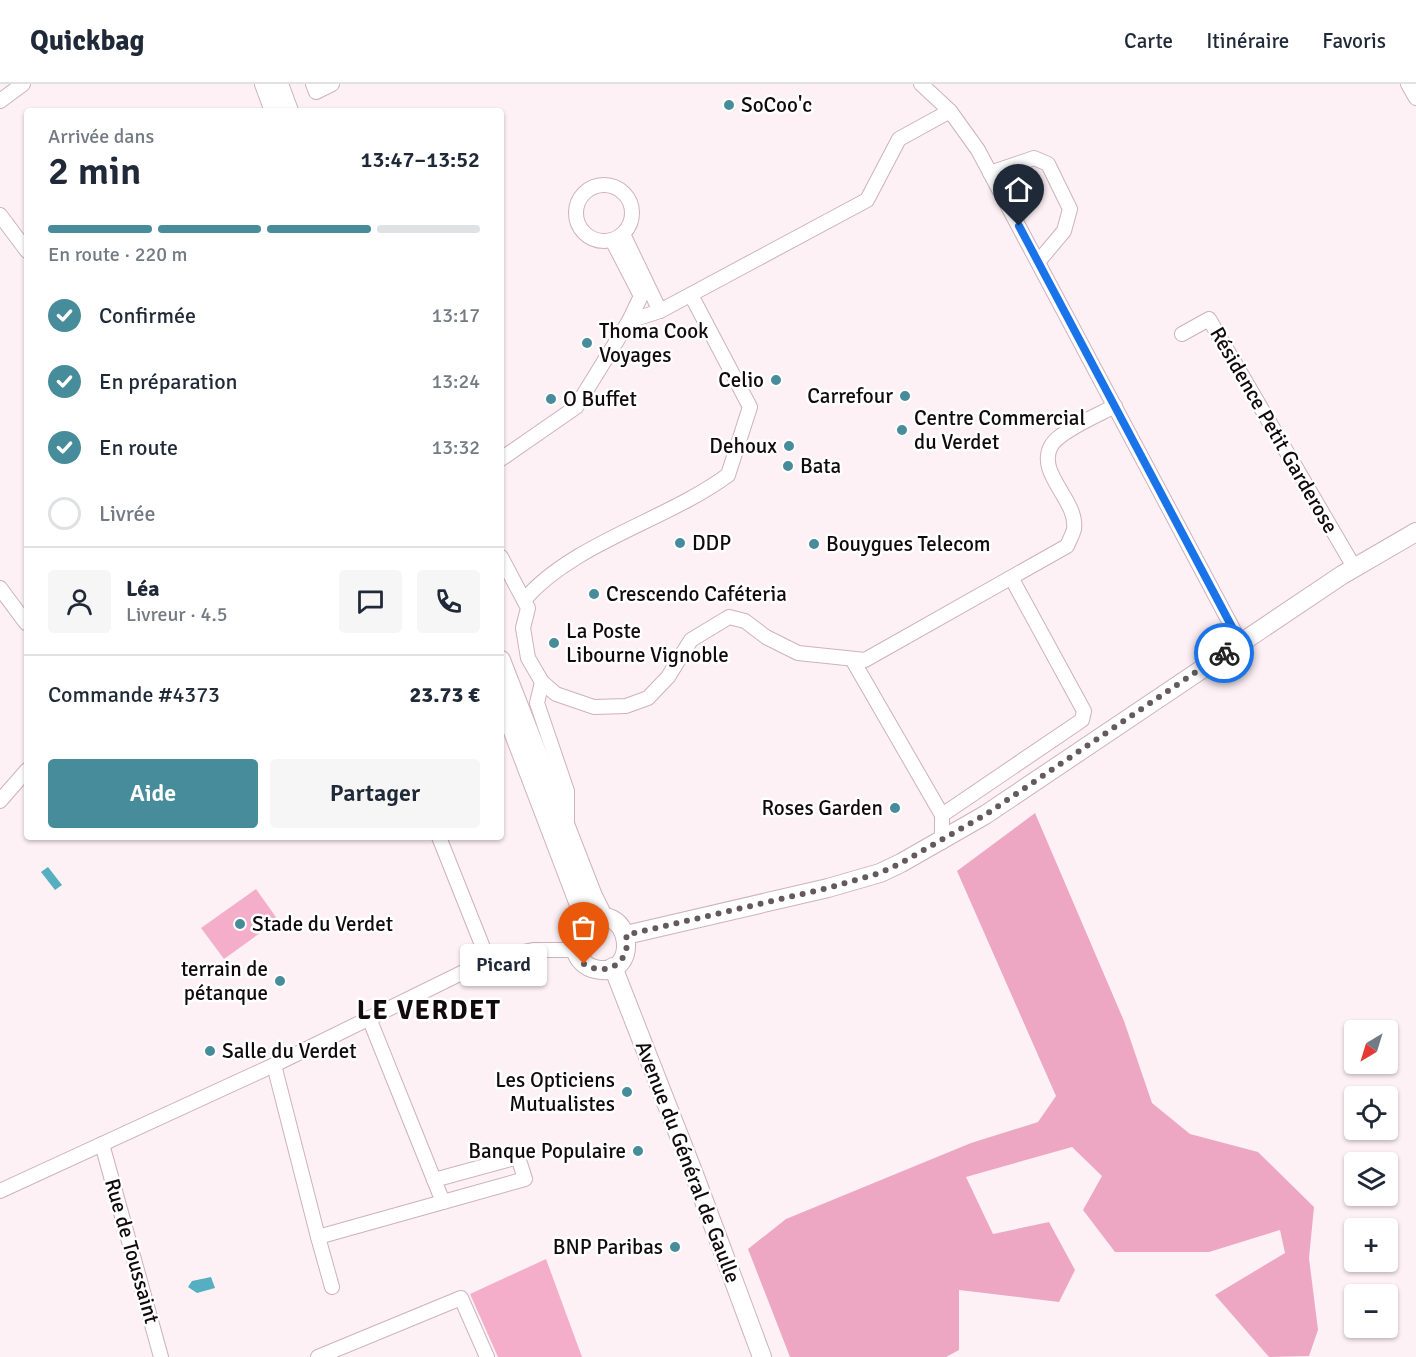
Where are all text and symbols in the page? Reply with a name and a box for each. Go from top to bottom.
text: Quickbag [30,24,145,58]
text: Carte [1124,28,1173,54]
text: Itinéraire [1206,28,1289,54]
text: Favoris [1322,28,1386,54]
place label: SoCoo'c [741,92,812,118]
marker: SoCoo'c [722,98,736,112]
text: Arrivée dans [48,124,154,149]
text: 13:47–13:52 [361,146,480,173]
text: 2 min [48,147,141,195]
pin [993,164,1044,226]
icon: home [1002,173,1035,206]
text: En route · 220 m [48,242,187,267]
icon: check [48,299,81,332]
text: Confirmée [99,302,196,329]
text: 13:17 [431,303,480,328]
place label: Thoma Cook Voyages [599,318,709,368]
street label: Résidence Petit Garderose [1204,322,1344,538]
marker: Thoma Cook Voyages [580,336,594,350]
icon: check [48,365,81,398]
place label: Celio [718,367,764,393]
text: En préparation [99,368,238,395]
text: 13:24 [431,369,480,394]
marker: Celio [769,373,783,387]
place label: Carrefour [807,383,893,409]
place label: O Buffet [563,386,637,412]
marker: Carrefour [898,389,912,403]
marker: O Buffet [544,392,558,406]
place label: Centre Commercial du Verdet [914,405,1086,455]
marker: Centre Commercial du Verdet [895,423,909,437]
icon: check [48,431,81,464]
place label: Dehoux [709,433,777,459]
text: En route [99,434,178,461]
text: 13:32 [431,435,480,460]
marker: Dehoux [782,439,796,453]
place label: Bata [800,453,841,479]
marker: Bata [781,459,795,473]
text: Livrée [99,500,156,527]
place label: DDP [692,530,731,556]
place label: Bouygues Telecom [826,531,991,557]
marker: DDP [673,536,687,550]
marker: Bouygues Telecom [807,537,821,551]
button: person [48,570,111,633]
button: chat [339,570,402,633]
button: phone [417,570,480,633]
text: Léa [126,575,160,602]
place label: Crescendo Caféteria [606,581,787,607]
marker: Crescendo Caféteria [587,587,601,601]
text: Livreur · 4.5 [126,602,227,627]
place label: La Poste Libourne Vignoble [566,618,729,668]
courier [1194,623,1254,683]
marker: La Poste Libourne Vignoble [547,636,561,650]
icon: bike [1208,637,1241,670]
text: Commande #4373 [48,681,220,708]
text: 23.73 € [409,681,480,708]
button: Aide [48,759,258,828]
button: Partager [270,759,480,828]
place label: Roses Garden [761,795,883,821]
marker: Roses Garden [888,801,902,815]
pin [558,902,609,964]
place label: Stade du Verdet [252,911,393,937]
icon: bag [567,911,600,944]
marker: Stade du Verdet [233,917,247,931]
callout: Picard [461,943,548,985]
text: Picard [476,952,531,977]
place label: terrain de pétanque [181,956,268,1006]
marker: terrain de pétanque [273,974,287,988]
district label: LE VERDET [357,994,501,1027]
north arrow [1344,1020,1398,1074]
map controls [1344,1020,1398,1338]
street label: Avenue du Général de Gaulle [630,1037,746,1287]
place label: Salle du Verdet [222,1038,357,1064]
marker: Salle du Verdet [203,1044,217,1058]
place label: Les Opticiens Mutualistes [495,1067,615,1117]
marker: Les Opticiens Mutualistes [620,1085,634,1099]
button: locate [1344,1086,1398,1140]
place label: Banque Populaire [468,1138,626,1164]
marker: Banque Populaire [631,1144,645,1158]
button: layers [1344,1152,1398,1206]
street label: Rue de Toussaint [99,1176,165,1326]
button: + [1344,1218,1398,1272]
place label: BNP Paribas [553,1234,663,1260]
marker: BNP Paribas [668,1240,682,1254]
button: − [1344,1284,1398,1338]

